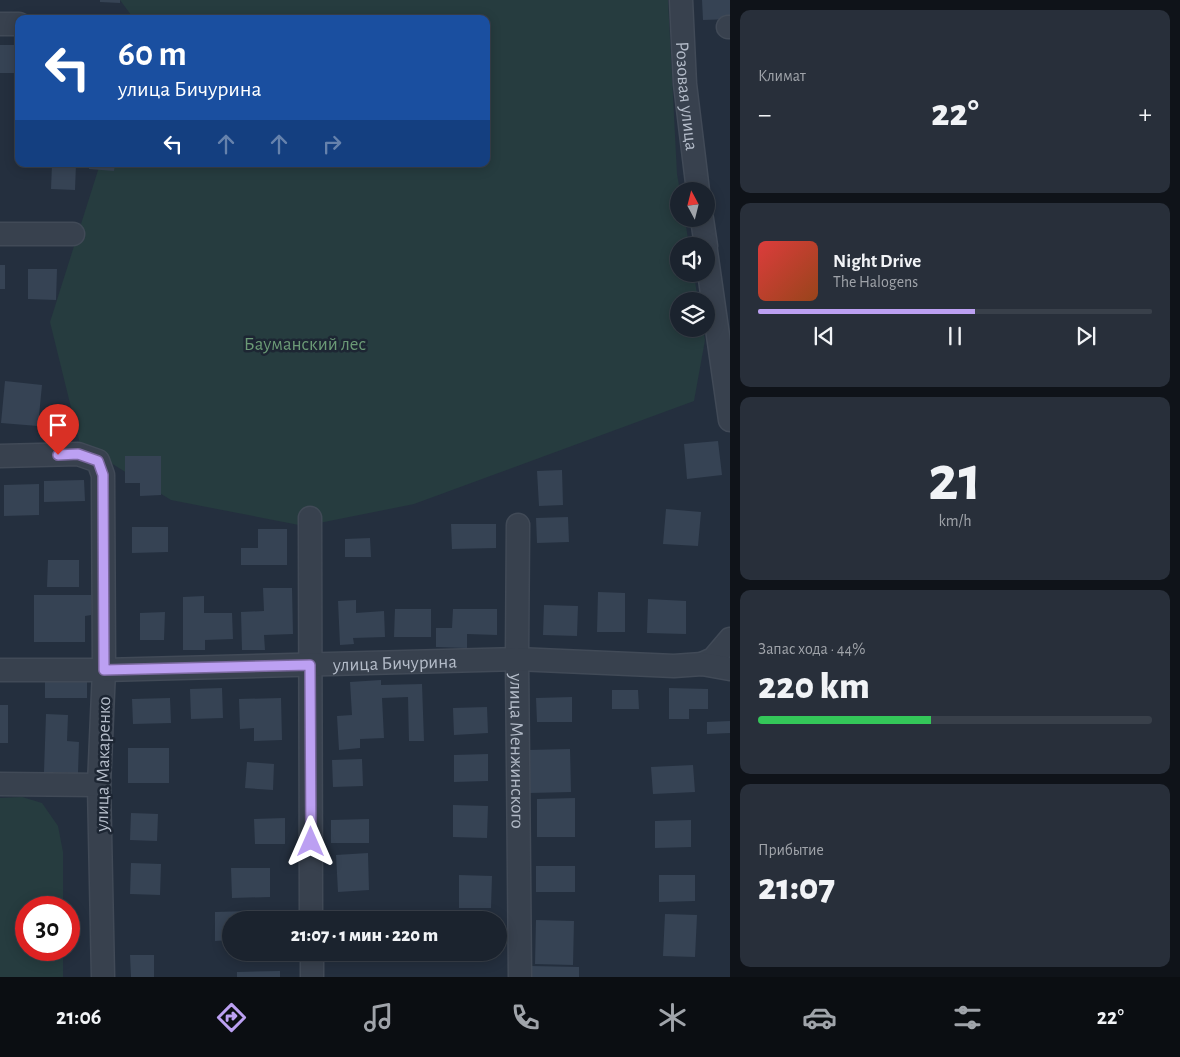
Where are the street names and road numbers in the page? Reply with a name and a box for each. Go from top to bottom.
street label: Розовая улица [672,41,701,152]
street label: улица Бичурина [332,653,458,675]
street label: улица Менжинского [506,672,527,829]
street label: улица Макаренко [93,696,114,833]

